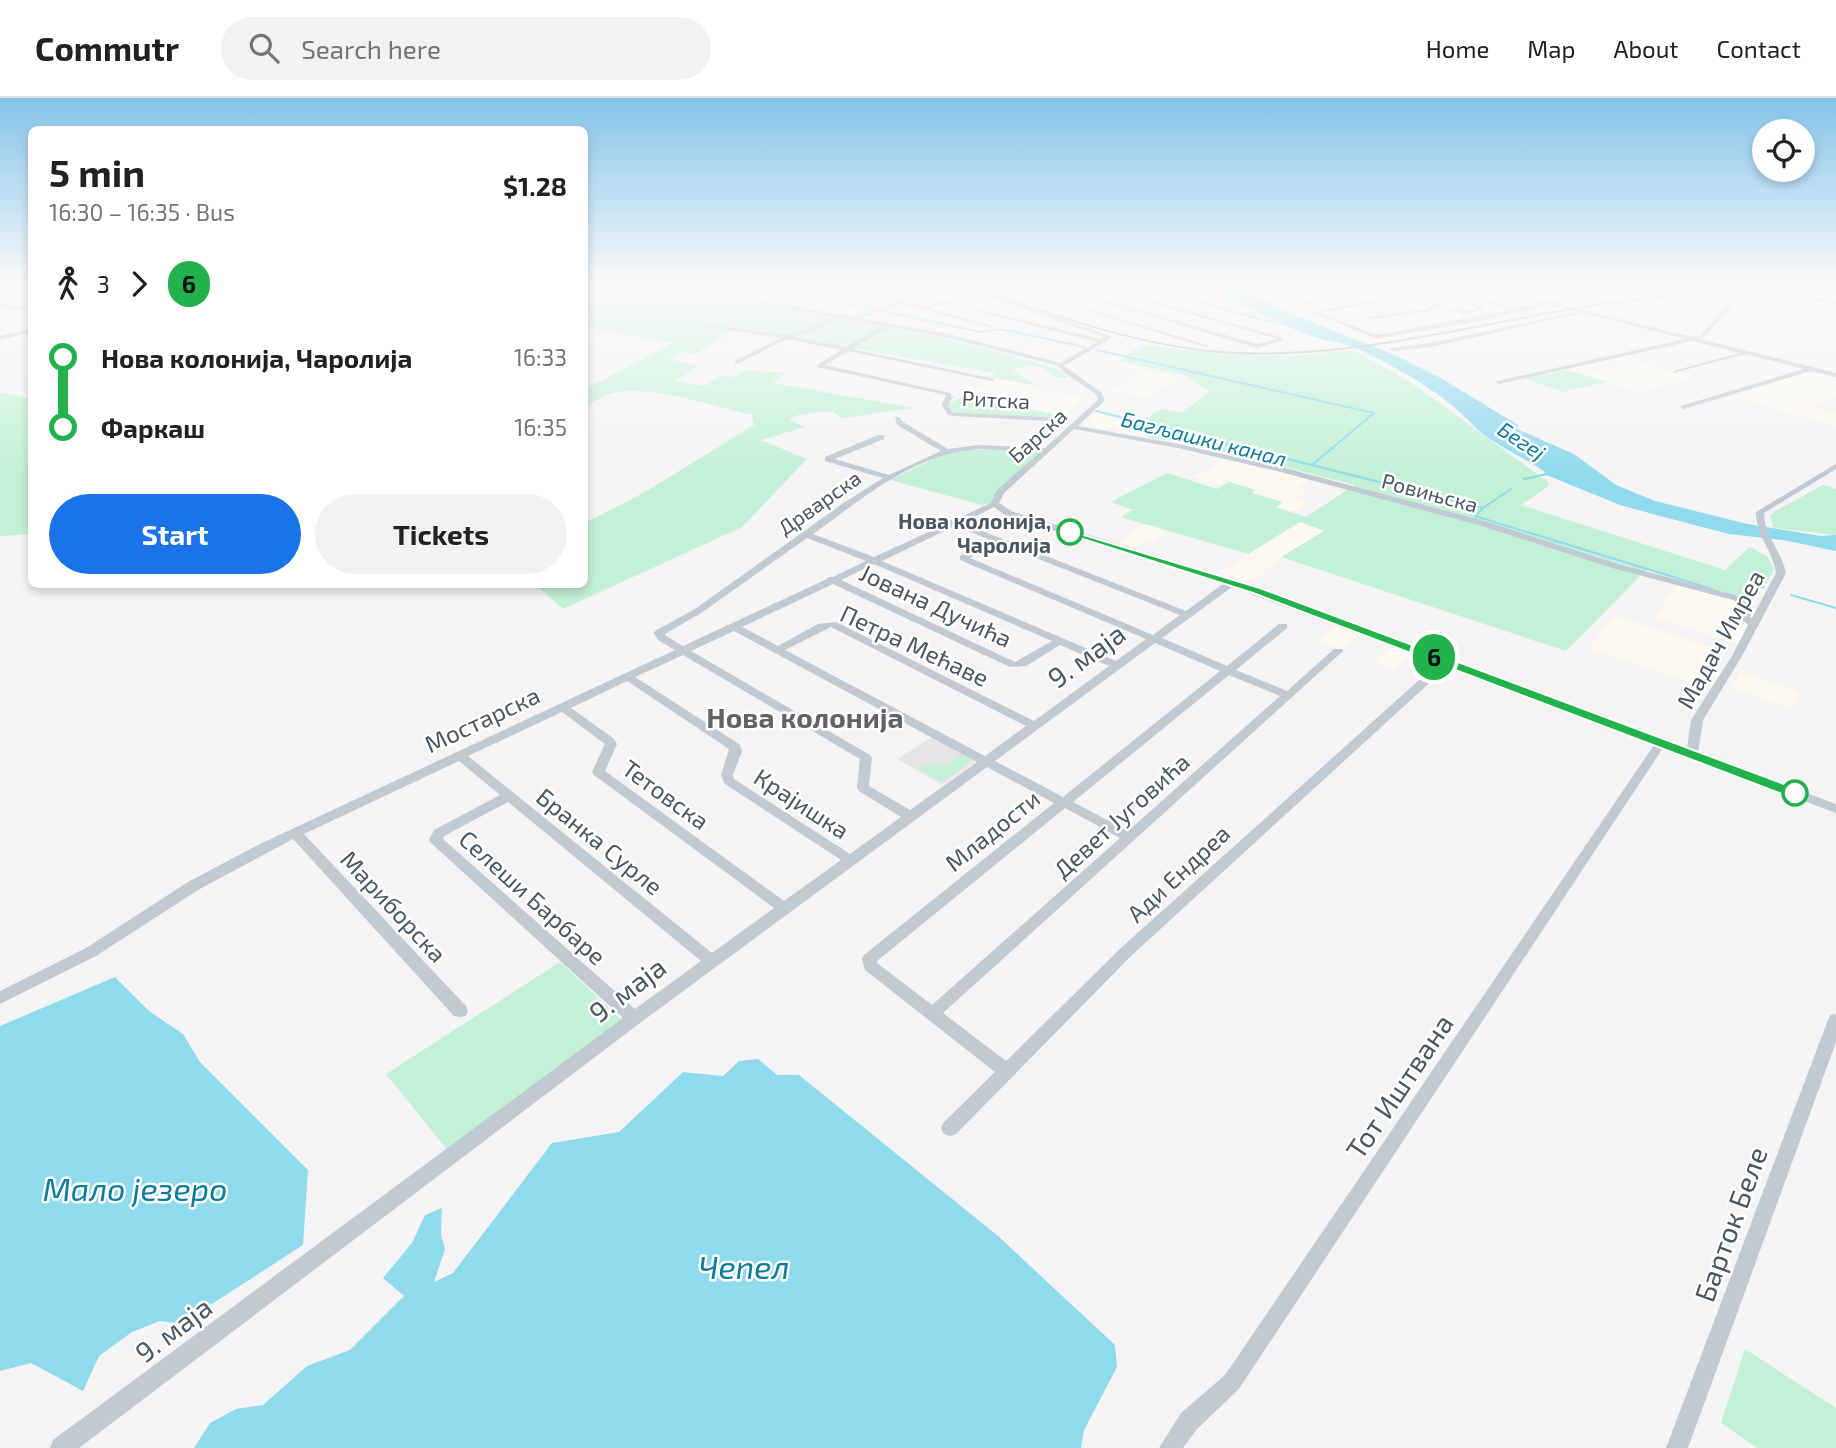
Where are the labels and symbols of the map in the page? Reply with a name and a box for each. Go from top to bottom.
street label: Ритска [961,385,1031,413]
street label: Барска [1003,402,1071,468]
water label: Багљашки канал [1119,405,1289,471]
water label: Бегеј [1493,416,1550,465]
street label: Дрварска [773,464,865,540]
street label: Ровињска [1379,467,1481,517]
place label: Нова колонија, Чаролија [898,508,1051,557]
marker: Нова колонија, Чаролија [1057,519,1083,545]
street label: Јована Дучића [855,557,1017,654]
street label: Мадач Имреа [1670,564,1770,714]
street label: Петра Мећаве [836,598,994,692]
street label: 9. маја [1041,616,1131,694]
line badge: 6 [1411,634,1457,680]
street label: Мостарска [420,680,544,758]
district label: Нова колонија [706,700,904,734]
street label: Девет Југовића [1047,746,1196,884]
street label: Тетовска [617,753,715,835]
street label: Крајишка [749,762,855,844]
unlabelled marker [1782,780,1808,806]
street label: Бранка Сурле [531,781,669,901]
street label: Младости [939,783,1045,877]
street label: Ади Ендреа [1121,818,1235,928]
street label: Селеши Барбаре [454,824,612,970]
street label: Мариборска [335,844,453,968]
street label: 9. маја [582,949,672,1029]
street label: Тот Иштвана [1338,1007,1460,1165]
street label: Барток Беле [1686,1142,1774,1306]
water label: Мало језеро [43,1169,227,1208]
water label: Чепел [699,1247,789,1285]
street label: 9. маја [128,1289,218,1369]

